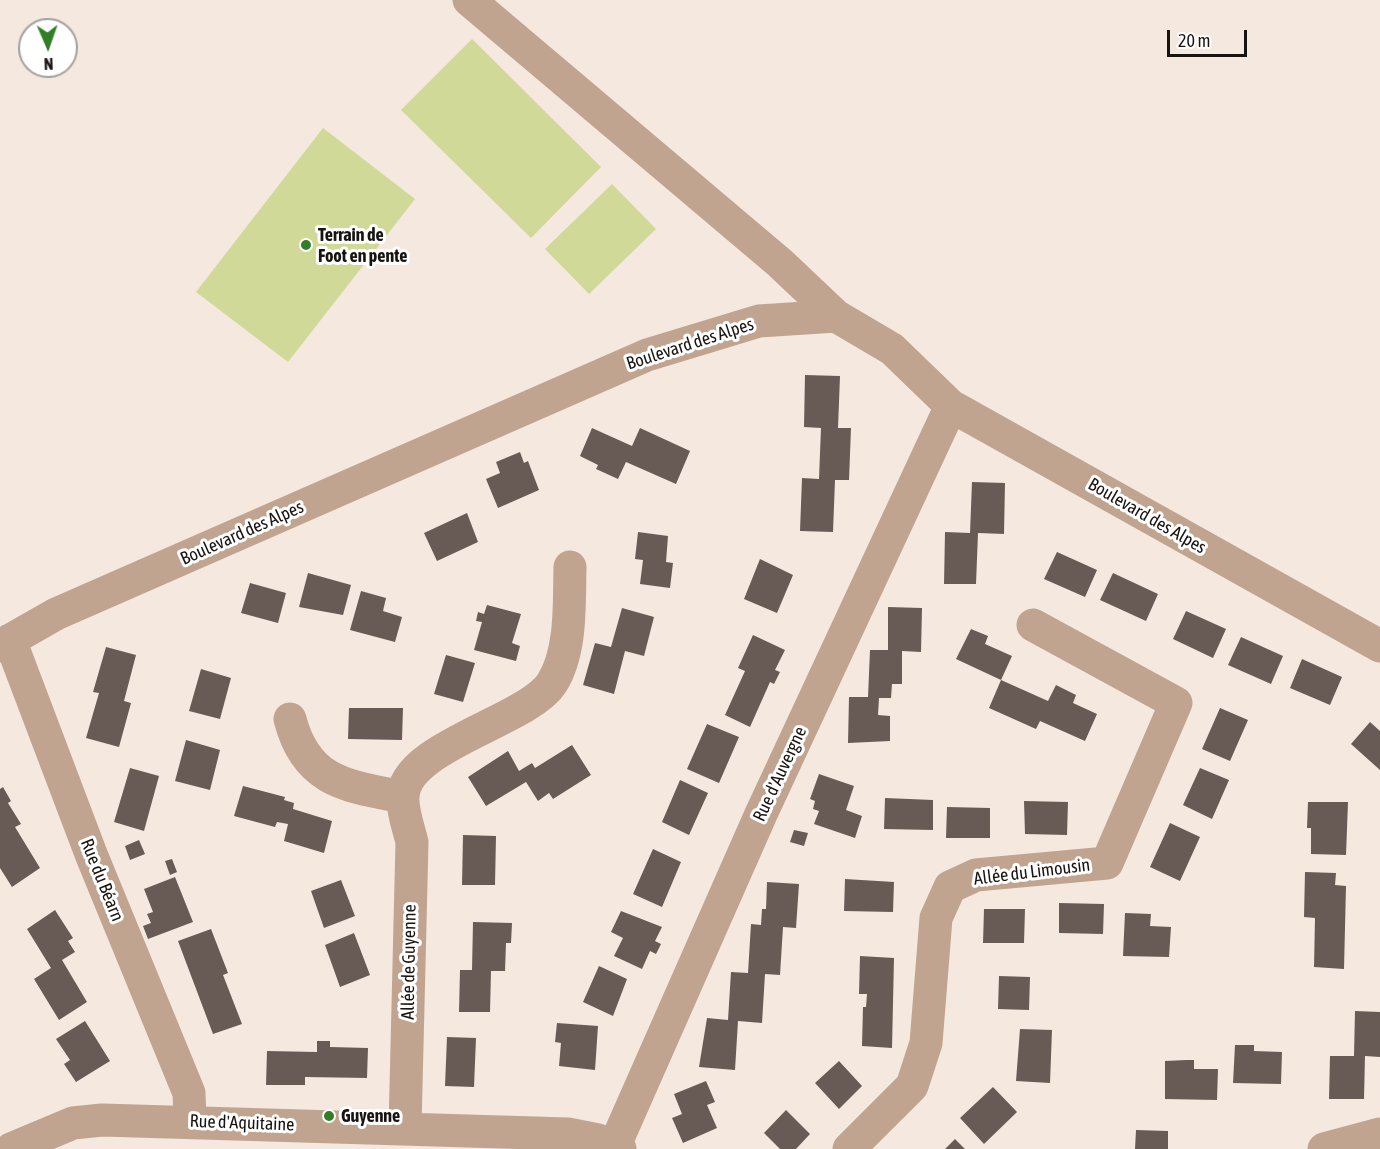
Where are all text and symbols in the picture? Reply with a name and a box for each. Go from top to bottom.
north arrow [18,18,78,78]
scale bar [1170,18,1250,56]
text: 20 m [1178,30,1210,51]
text: N [44,55,54,73]
place label: Terrain de Foot en pente [318,224,407,266]
marker: Terrain de Foot en pente [299,238,313,252]
street label: Boulevard des Alpes [624,313,756,375]
street label: Boulevard des Alpes [1084,474,1210,558]
street label: Boulevard des Alpes [177,496,307,570]
street label: Rue d'Auvergne [749,723,811,825]
street label: Rue du Béarn [76,836,128,924]
street label: Allée du Limousin [973,854,1091,890]
street label: Allée de Guyenne [397,904,421,1020]
place label: Guyenne [341,1105,400,1127]
marker: Guyenne [322,1109,336,1123]
street label: Rue d'Aquitaine [189,1110,295,1136]

